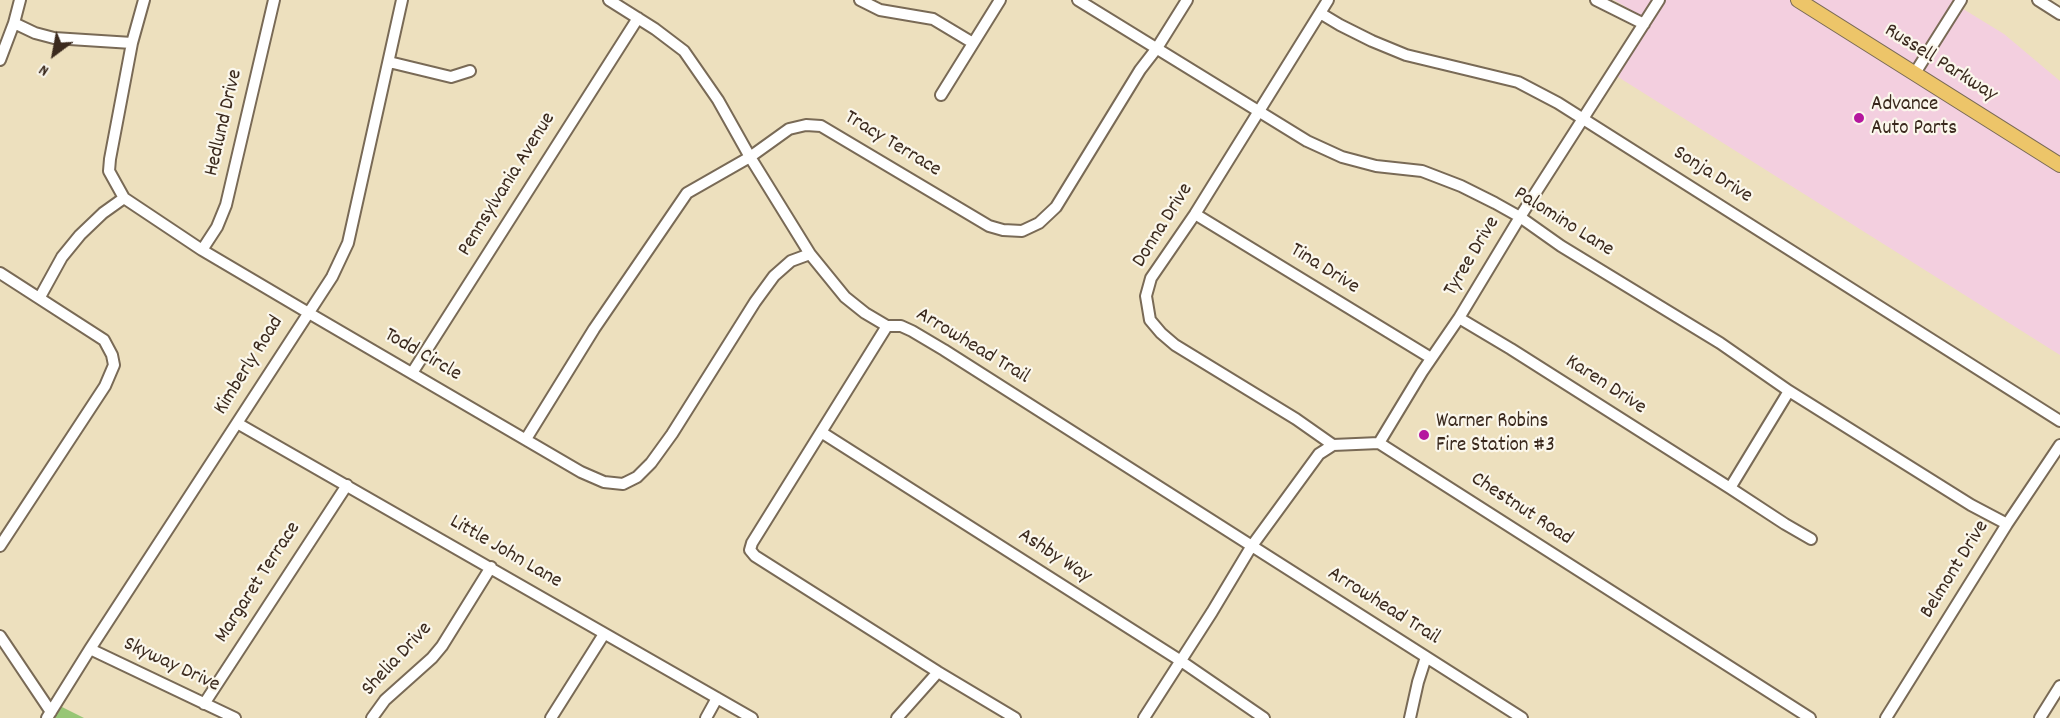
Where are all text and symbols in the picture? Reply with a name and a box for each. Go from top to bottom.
street label: Russell Parkway [1879,19,2001,109]
north arrow [24,24,84,84]
text: N [35,58,54,82]
street label: Hedlund Drive [200,67,250,179]
place label: Advance Auto Parts [1871,93,1957,143]
street label: Tracy Terrace [839,106,945,184]
street label: Pennsylvania Avenue [454,108,562,262]
marker: Advance Auto Parts [1852,111,1866,125]
street label: Sonja Drive [1668,142,1756,210]
street label: Donna Drive [1128,179,1200,273]
street label: Palomino Lane [1508,182,1618,264]
street label: Tyree Drive [1439,213,1507,301]
street label: Tina Drive [1285,239,1363,301]
street label: Arrowhead Trail [911,303,1033,391]
street label: Kimberly Road [210,312,290,420]
street label: Todd Circle [379,324,465,388]
street label: Karen Drive [1560,350,1650,422]
place label: Warner Robins Fire Station #3 [1436,410,1555,460]
marker: Warner Robins Fire Station #3 [1417,428,1431,442]
street label: Chestnut Road [1465,468,1577,552]
street label: Little John Lane [444,511,566,595]
street label: Belmont Drive [1916,516,1996,624]
street label: Margaret Terrace [210,518,308,648]
street label: Ashby Way [1012,524,1096,590]
street label: Arrowhead Trail [1322,562,1444,652]
street label: Shelia Drive [357,618,439,702]
street label: Skyway Drive [119,633,223,699]

